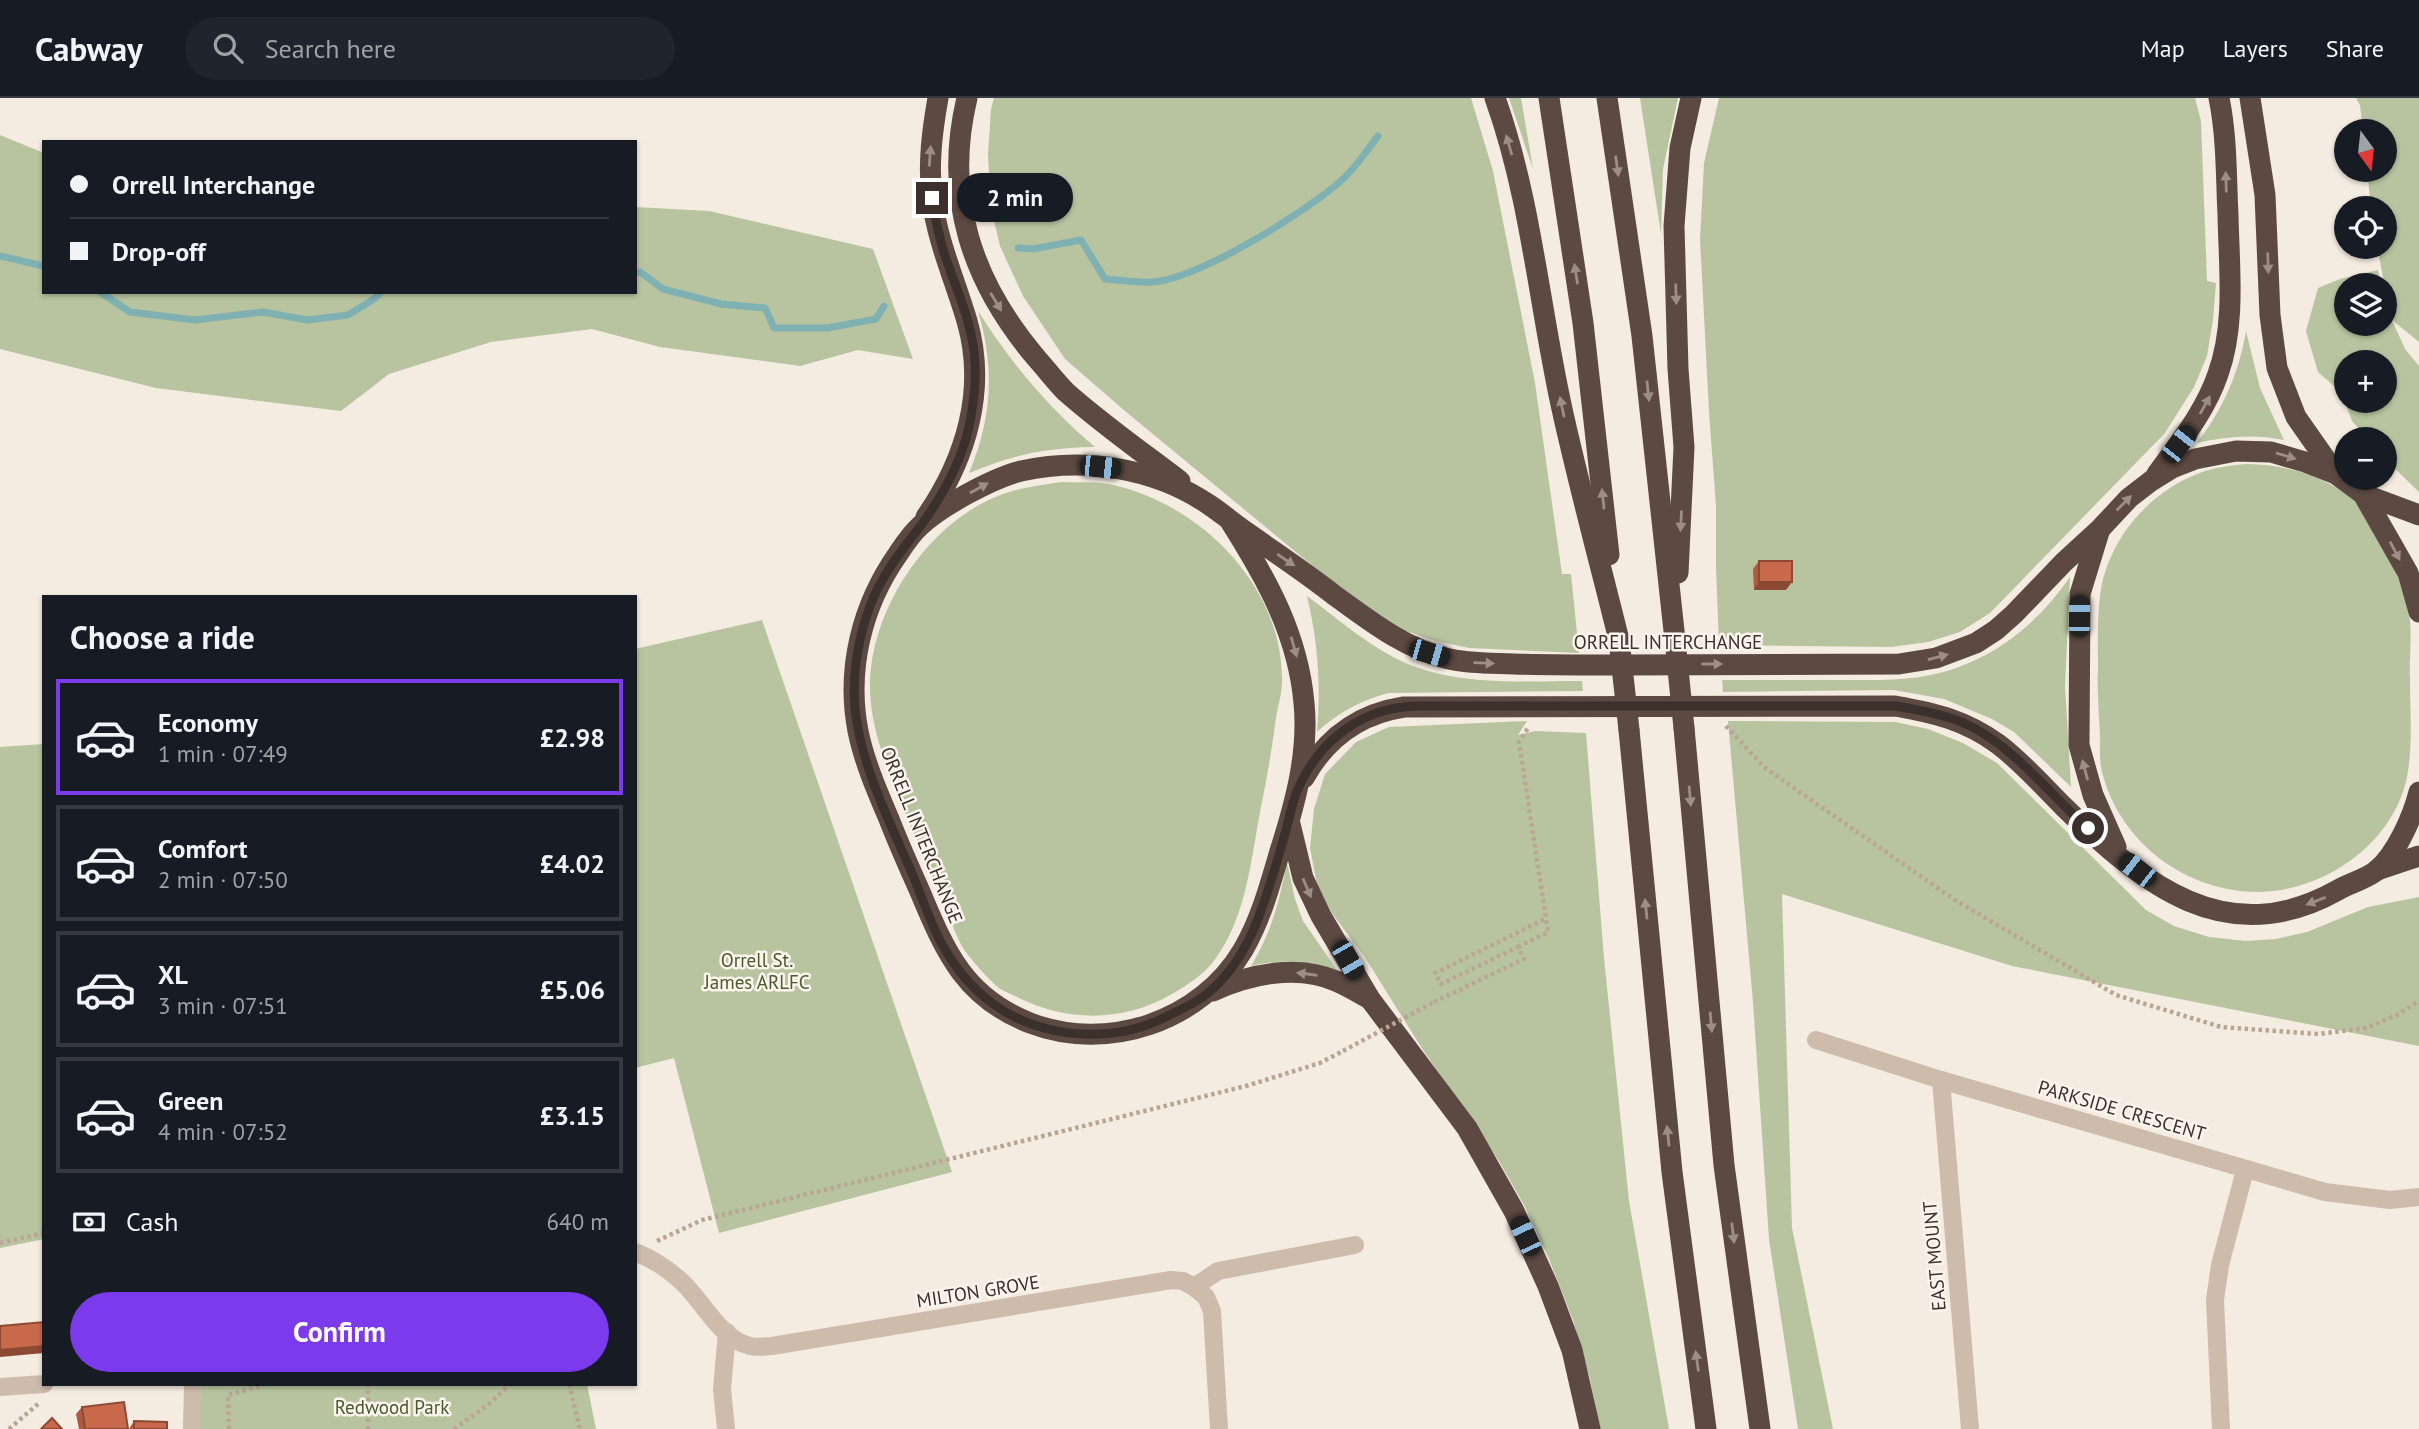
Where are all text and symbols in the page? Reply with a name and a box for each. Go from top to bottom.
search box [185,17,675,80]
text: Cabway [35,27,143,70]
icon: search [209,29,247,67]
text: Search here [265,32,396,65]
text: Map [2141,33,2185,64]
text: Layers [2223,33,2288,64]
text: Share [2326,33,2384,64]
north arrow [2334,119,2398,182]
map controls [2334,119,2397,490]
one-way arrow [1504,134,1514,155]
one-way arrow [925,145,936,167]
one-way arrow [1612,155,1623,177]
text: Orrell Interchange [112,168,315,201]
one-way arrow [2221,171,2232,193]
callout: 2 min [956,174,1072,222]
route end [916,182,948,214]
text: 2 min [987,183,1043,212]
button: locate [2334,196,2397,259]
text: Drop-off [112,235,206,268]
one-way arrow [2263,252,2274,274]
one-way arrow [1570,262,1581,284]
button: layers [2334,273,2397,336]
one-way arrow [1670,283,1682,305]
one-way arrow [990,292,1002,311]
button: + [2334,350,2397,413]
one-way arrow [1643,380,1654,402]
one-way arrow [2198,395,2210,415]
one-way arrow [1556,396,1567,418]
car [2158,421,2201,467]
button: − [2334,427,2397,490]
one-way arrow [2276,452,2297,462]
car [1079,454,1122,480]
one-way arrow [969,482,989,494]
one-way arrow [1598,488,1609,510]
one-way arrow [2115,496,2132,512]
one-way arrow [1675,510,1686,532]
one-way arrow [2390,541,2401,561]
one-way arrow [1277,553,1296,566]
car [2069,595,2090,637]
text: Choose a ride [70,616,255,658]
street label: ORRELL INTERCHANGE [1574,630,1762,654]
one-way arrow [1289,637,1299,658]
car [1406,637,1453,669]
one-way arrow [1928,651,1950,662]
one-way arrow [1473,657,1495,669]
one-way arrow [1701,658,1723,670]
icon: car [74,706,137,769]
text: Economy [158,706,258,739]
text: £2.98 [540,721,605,754]
text: 1 min · 07:49 [158,739,288,768]
street label: ORRELL INTERCHANGE [876,743,968,927]
one-way arrow [2079,759,2090,781]
one-way arrow [1685,785,1696,807]
route start [2072,812,2104,844]
icon: car [74,832,137,895]
text: Comfort [158,832,248,865]
text: £4.02 [540,847,605,880]
car [2114,849,2161,891]
text: 2 min · 07:50 [158,865,288,894]
one-way arrow [1302,877,1313,898]
one-way arrow [2305,895,2326,906]
one-way arrow [1641,898,1652,920]
car [1329,937,1368,983]
park label: Orrell St. James ARLFC [703,948,810,994]
icon: car [74,958,137,1021]
text: XL [158,958,188,991]
one-way arrow [1296,968,1318,979]
text: £5.06 [540,973,605,1006]
text: 3 min · 07:51 [158,991,288,1020]
one-way arrow [1706,1012,1717,1034]
street label: PARKSIDE CRESCENT [2035,1075,2209,1146]
icon: car [74,1084,137,1147]
text: Green [158,1084,223,1117]
text: £3.15 [540,1099,605,1132]
text: 4 min · 07:52 [158,1117,288,1146]
one-way arrow [1663,1124,1674,1146]
street label: EAST MOUNT [1917,1200,1951,1312]
icon: cash [70,1203,108,1241]
text: Cash [126,1205,178,1238]
text: 640 m [547,1207,609,1236]
car [1507,1213,1544,1259]
one-way arrow [1727,1222,1738,1244]
street label: MILTON GROVE [915,1269,1041,1313]
button: Confirm [70,1292,609,1372]
one-way arrow [1692,1350,1703,1372]
park label: Redwood Park [335,1395,449,1419]

